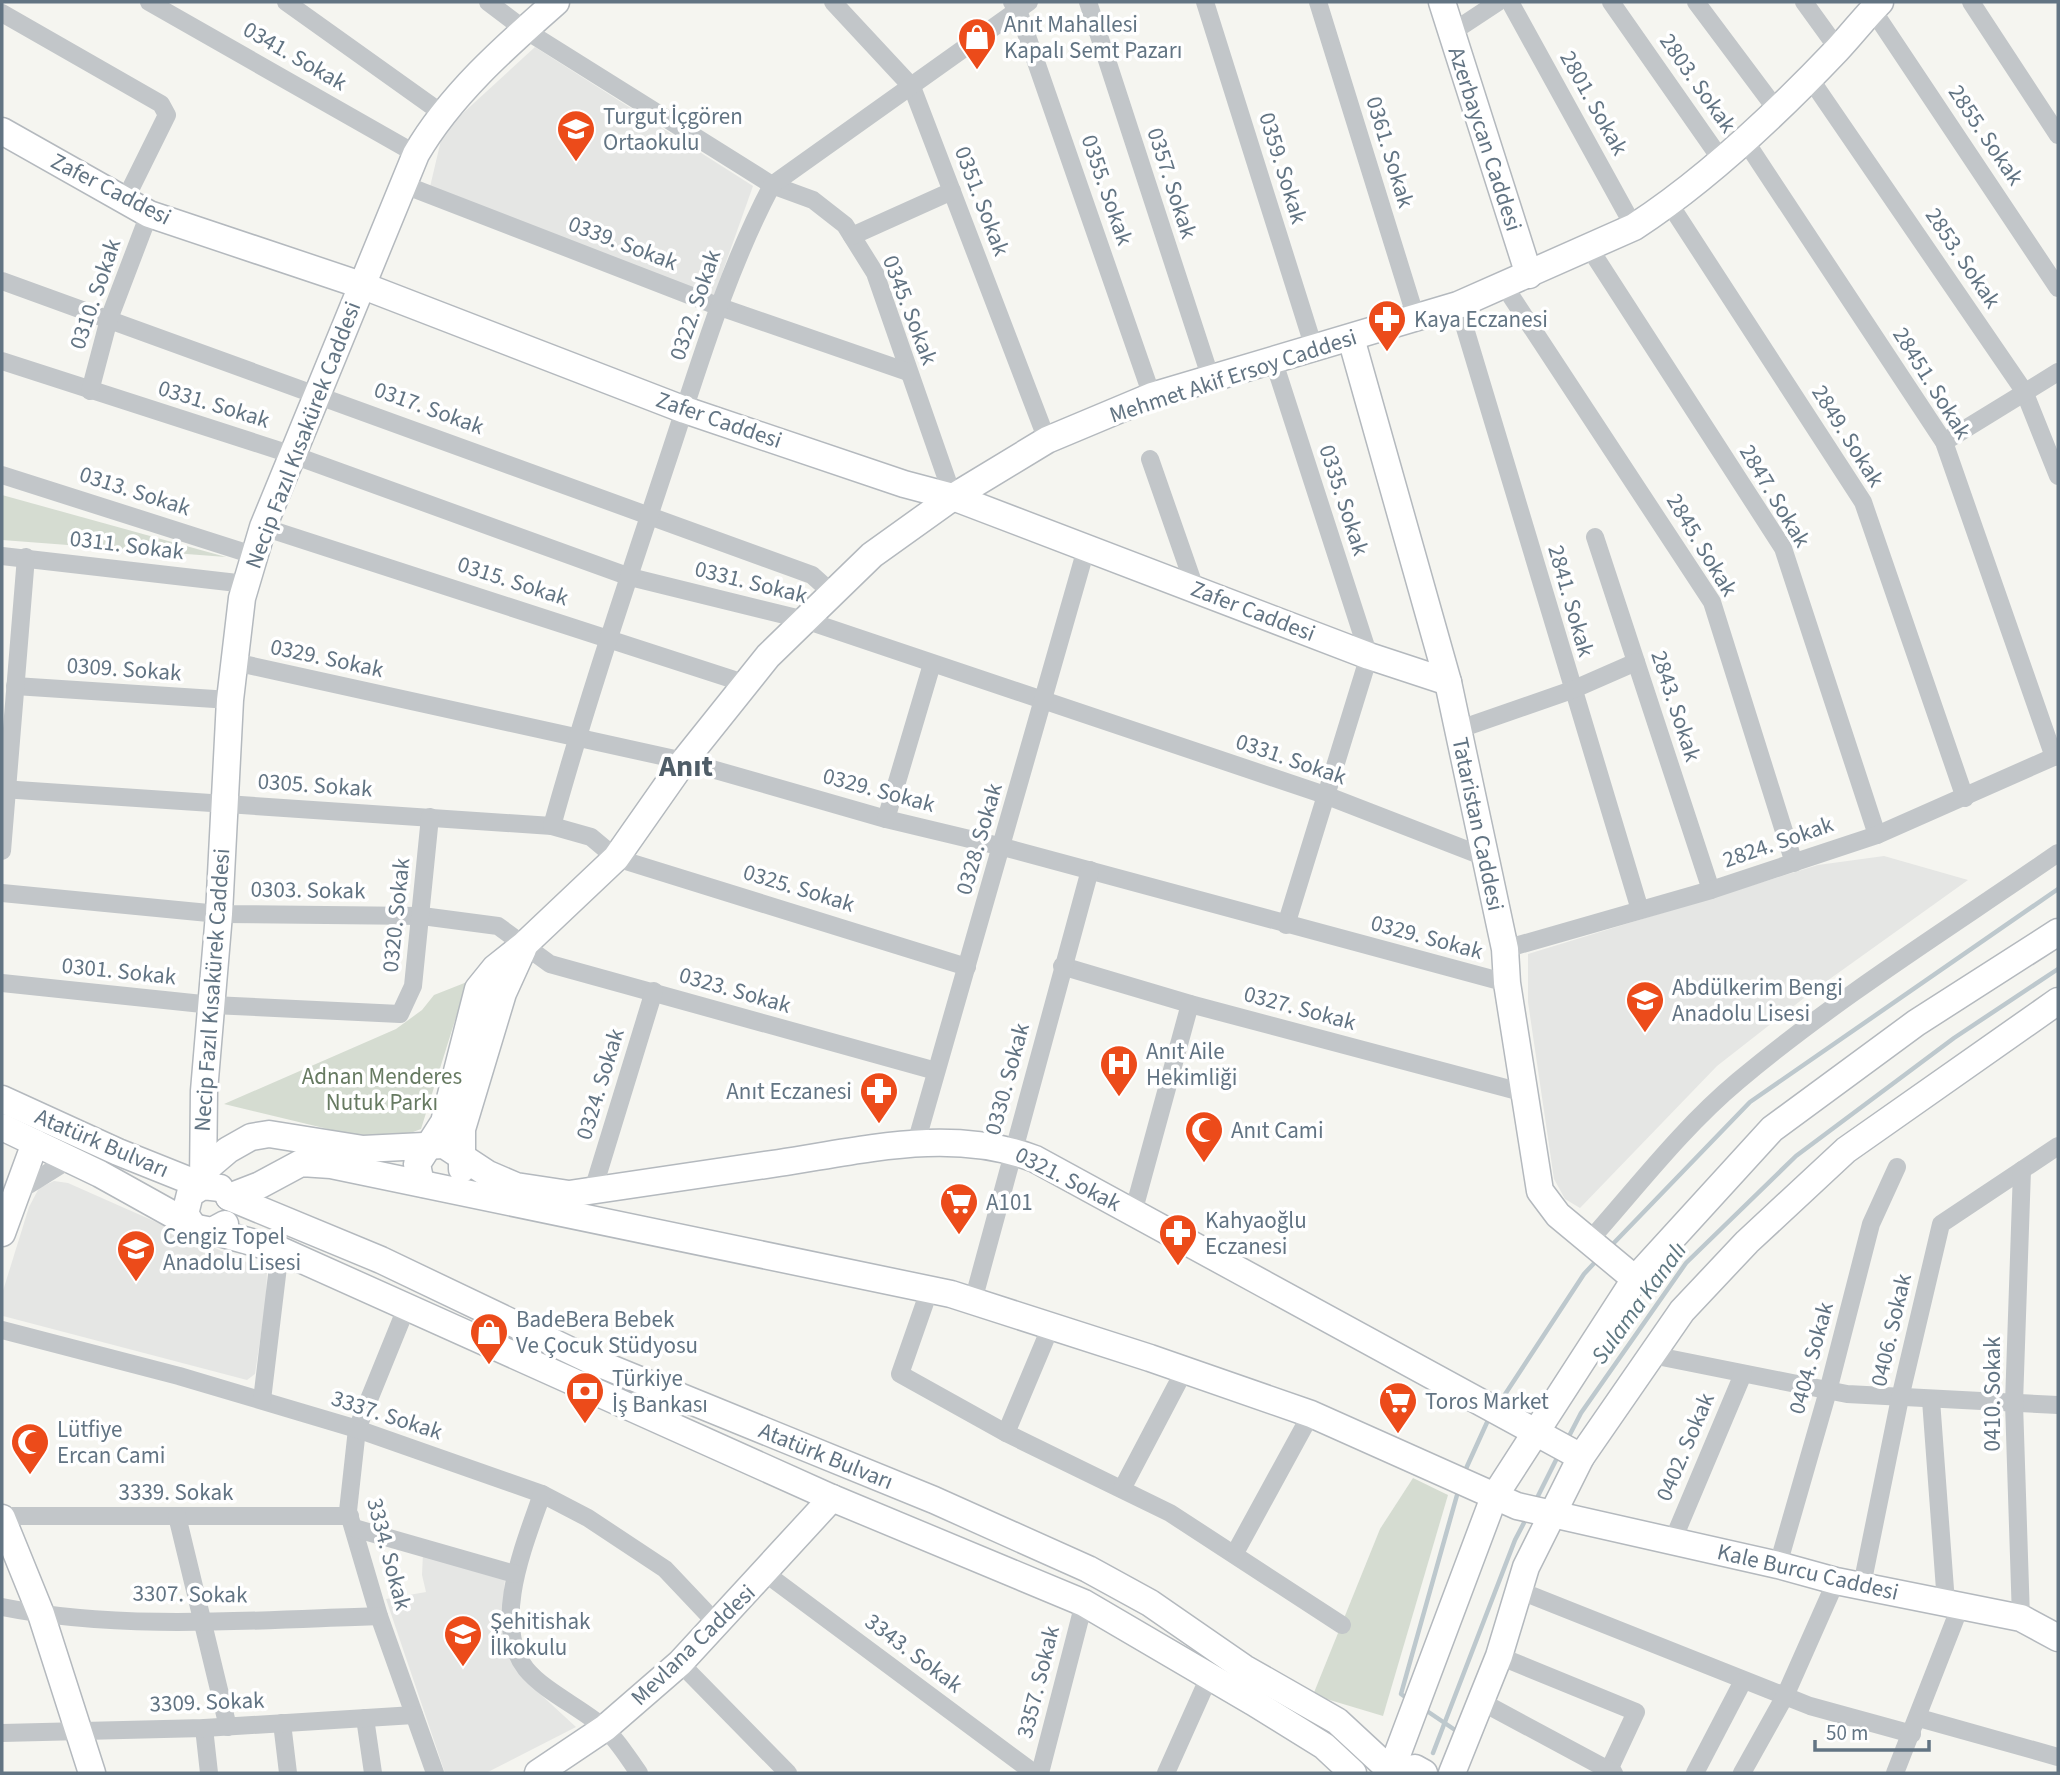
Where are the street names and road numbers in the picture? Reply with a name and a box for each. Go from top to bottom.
street label: 0341. Sokak [237,13,354,99]
street label: 2803. Sokak [1652,26,1745,140]
street label: Azerbaycan Caddesi [1440,43,1530,235]
street label: 2801. Sokak [1552,45,1637,162]
street label: 2855. Sokak [1940,78,2032,192]
street label: 0361. Sokak [1357,92,1423,212]
street label: 0359. Sokak [1250,108,1316,228]
street label: 0357. Sokak [1139,123,1206,243]
street label: 0355. Sokak [1073,130,1142,250]
street label: 0351. Sokak [946,141,1018,261]
street label: Zafer Caddesi [45,145,177,233]
street label: 2853. Sokak [1917,201,2009,315]
street label: 0339. Sokak [563,207,683,279]
street label: 0310. Sokak [61,234,130,354]
street label: 0322. Sokak [661,245,730,365]
street label: 0345. Sokak [874,250,946,370]
street label: Necip Fazıl Kısakürek Caddesi [237,297,369,573]
street label: Mehmet Akif Ersoy Caddesi [1105,320,1361,432]
street label: 28451. Sokak [1885,321,1980,446]
street label: 0331. Sokak [154,371,274,437]
street label: 0317. Sokak [369,373,489,443]
street label: 2849. Sokak [1804,379,1893,494]
street label: Zafer Caddesi [652,383,786,457]
street label: 2847. Sokak [1731,438,1819,554]
street label: 0335. Sokak [1311,440,1378,560]
street label: 0313. Sokak [75,458,195,525]
street label: 2845. Sokak [1658,487,1746,603]
street label: 0311. Sokak [68,522,187,568]
street label: 2841. Sokak [1539,541,1603,661]
street label: 0315. Sokak [453,548,573,615]
street label: 0331. Sokak [691,552,811,612]
street label: Zafer Caddesi [1186,572,1320,650]
street label: 0329. Sokak [267,630,387,686]
street label: 2843. Sokak [1643,646,1710,766]
street label: 0309. Sokak [66,649,183,690]
street label: 0331. Sokak [1231,725,1351,794]
street label: Tataristan Caddesi [1443,734,1513,914]
street label: 0329. Sokak [819,759,939,821]
street label: 0305. Sokak [257,765,374,806]
street label: 0328. Sokak [947,779,1011,899]
street label: 2824. Sokak [1718,807,1838,876]
street label: Necip Fazıl Kısakürek Caddesi [186,847,238,1133]
street label: 0325. Sokak [739,855,859,921]
street label: 0320. Sokak [374,856,418,974]
street label: 0303. Sokak [250,872,366,908]
street label: 0329. Sokak [1367,906,1487,968]
street label: 0301. Sokak [60,949,178,993]
street label: 0323. Sokak [675,958,795,1022]
street label: 0327. Sokak [1240,977,1360,1039]
street label: 0330. Sokak [976,1019,1038,1139]
street label: 0324. Sokak [567,1024,633,1144]
street label: Atatürk Bulvarı [30,1100,174,1186]
street label: 0321. Sokak [1009,1138,1127,1220]
street label: 0406. Sokak [1862,1270,1920,1390]
street label: 0404. Sokak [1780,1298,1842,1418]
street label: 0410. Sokak [1976,1336,2009,1451]
street label: 3337. Sokak [327,1382,447,1449]
street label: 0402. Sokak [1647,1387,1723,1506]
street label: Atatürk Bulvarı [754,1414,898,1498]
street label: 3339. Sokak [119,1476,234,1509]
street label: 3334. Sokak [358,1494,420,1614]
street label: Kale Burcu Caddesi [1714,1535,1902,1609]
street label: 3307. Sokak [132,1576,248,1612]
street label: Mevlana Caddesi [623,1577,763,1713]
street label: 3343. Sokak [858,1605,970,1701]
street label: 3357. Sokak [1008,1622,1068,1742]
street label: 3309. Sokak [149,1683,266,1720]

